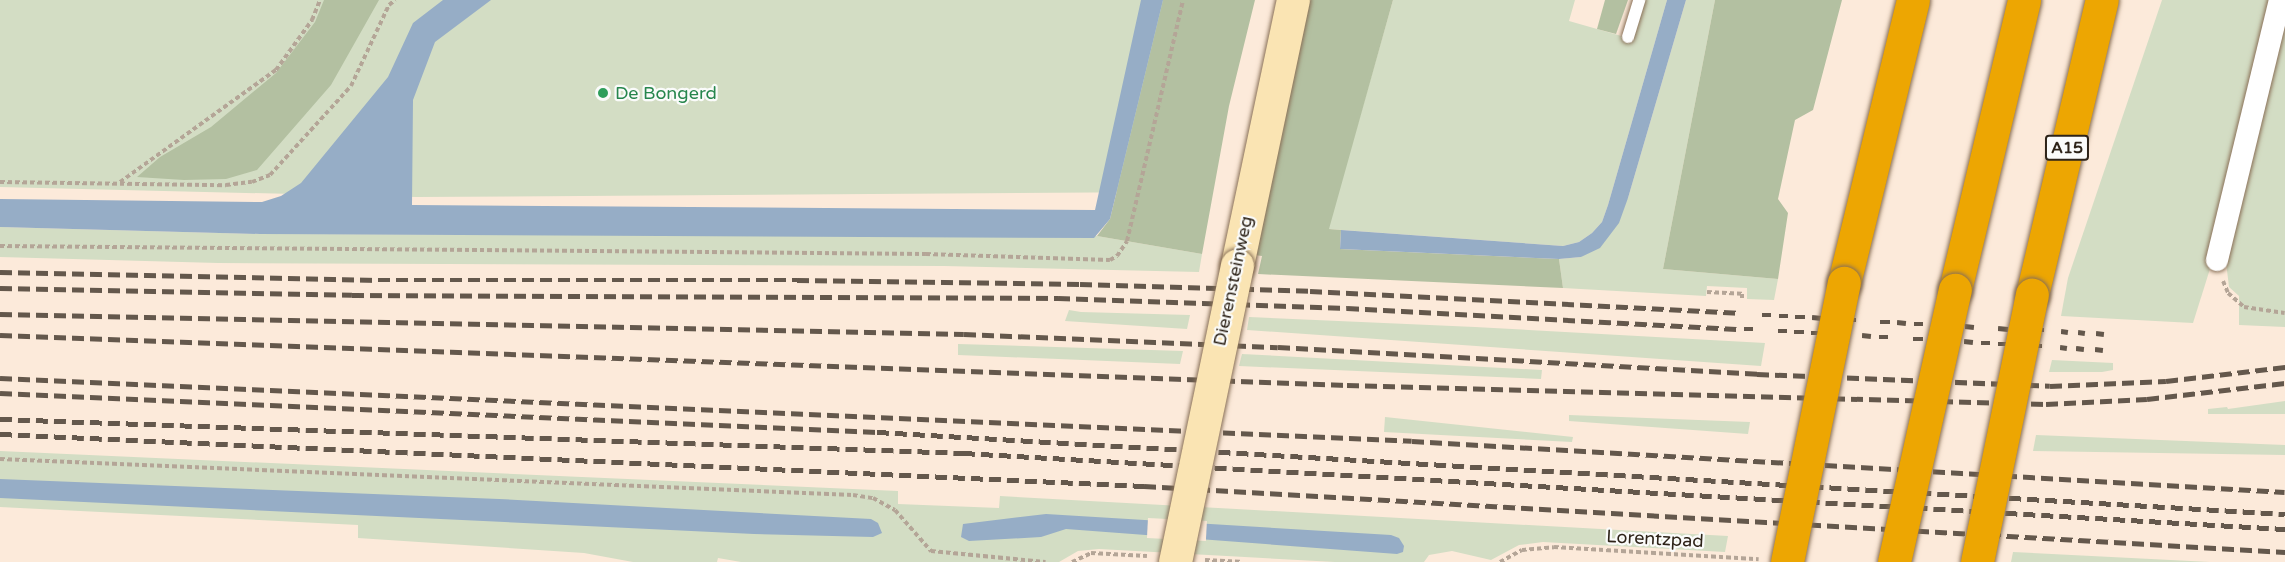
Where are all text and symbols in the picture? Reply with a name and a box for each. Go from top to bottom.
place label: De Bongerd [615,82,717,104]
marker: De Bongerd [596,86,610,100]
road number: A15 [2044,135,2090,161]
street label: Dierensteinweg [1209,214,1257,348]
street label: Lorentzpad [1606,526,1704,552]

